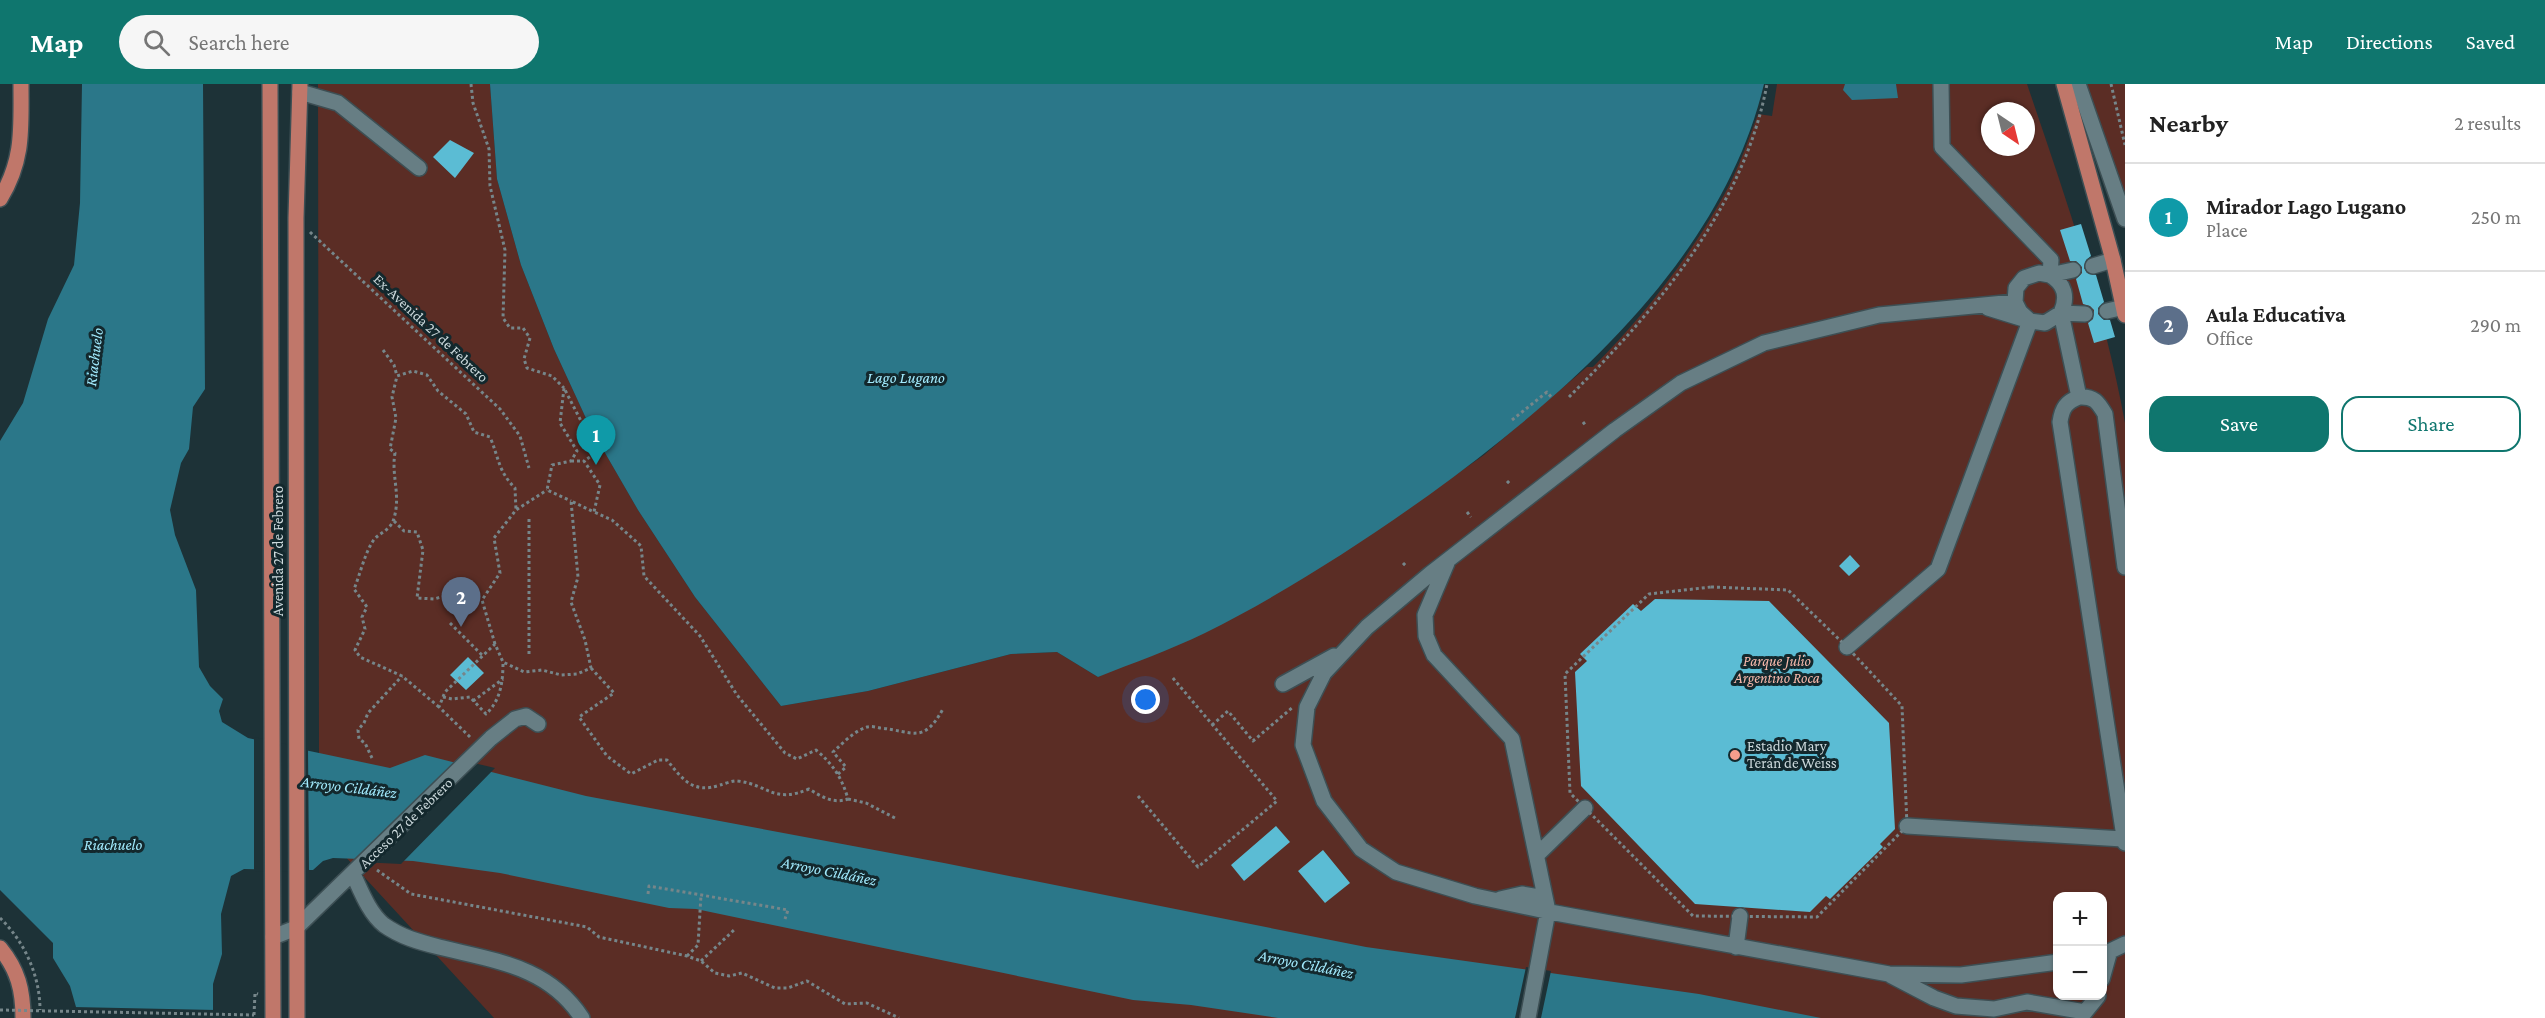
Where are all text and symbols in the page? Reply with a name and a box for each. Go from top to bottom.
search box [119,15,539,69]
icon: search [140,26,173,59]
text: Map [30,27,83,58]
text: Search here [188,30,289,55]
text: Map [2275,30,2313,54]
text: Directions [2346,30,2433,54]
text: Saved [2466,30,2515,54]
north arrow [1981,102,2035,156]
text: Nearby [2149,109,2228,138]
text: 2 results [2454,112,2521,134]
text: Mirador Lago Lugano [2206,194,2406,219]
text: 1 [2165,206,2172,228]
text: 250 m [2471,206,2521,228]
text: Place [2206,219,2248,241]
street label: Ex-Avenida 27 de Febrero [370,271,492,385]
text: Aula Educativa [2206,302,2346,327]
text: 2 [2163,314,2174,336]
text: 290 m [2470,314,2521,336]
water label: Riachuelo [82,327,106,387]
text: Office [2206,327,2253,349]
water label: Lago Lugano [867,369,945,387]
button: Save [2149,396,2329,452]
button: Share [2341,396,2521,452]
pin: 1 [576,416,616,465]
street label: Avenida 27 de Febrero [270,486,286,616]
pin: 2 [442,578,480,627]
park label: Parque Julio Argentino Roca [1733,653,1820,687]
your location [1131,685,1160,714]
place label: Estadio Mary Terán de Weiss [1747,738,1837,771]
marker: Estadio Mary Terán de Weiss [1728,748,1742,762]
water label: Arroyo Cildáñez [299,773,399,802]
street label: Acceso 27 de Febrero [356,775,456,871]
water label: Riachuelo [84,836,143,853]
water label: Arroyo Cildáñez [779,853,879,890]
map controls [2053,892,2107,1000]
button: + [2053,892,2107,946]
water label: Arroyo Cildáñez [1256,946,1356,983]
button: − [2053,946,2107,1000]

